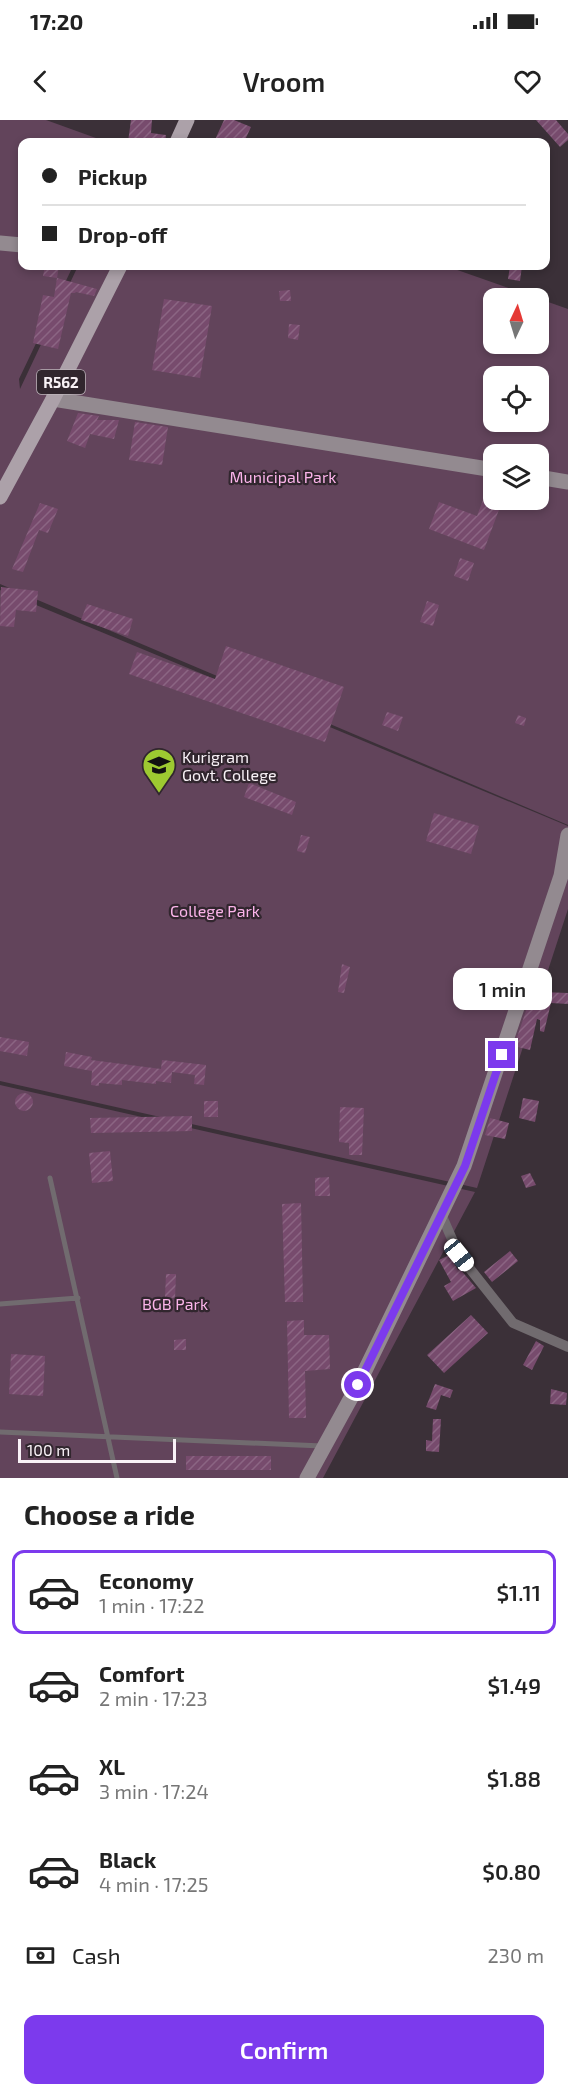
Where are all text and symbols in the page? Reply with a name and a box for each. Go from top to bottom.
text: 17:20 [30,8,83,34]
icon: back [24,65,57,98]
text: Vroom [243,65,325,97]
icon: heart [511,65,544,98]
text: Pickup [78,163,147,189]
text: Drop-off [78,221,167,247]
north arrow [483,288,549,354]
map controls [483,288,549,510]
button: locate [483,366,549,432]
road number: R562 [37,370,85,394]
button: layers [483,444,549,510]
park label: Municipal Park [230,467,336,486]
school or university icon: Kurigram Govt. College [141,747,177,794]
place label: Kurigram Govt. College [182,747,277,784]
park label: College Park [170,901,260,920]
callout: 1 min [452,968,552,1010]
text: 1 min [479,977,526,1001]
route end [488,1041,515,1068]
car [441,1235,477,1275]
park label: BGB Park [142,1294,208,1313]
route start [344,1371,371,1398]
scale bar [18,1436,176,1464]
text: 100 m [27,1440,70,1459]
text: Choose a ride [24,1498,195,1530]
icon: car [27,1565,81,1619]
text: Economy [99,1567,194,1593]
text: $1.11 [497,1579,541,1605]
text: 1 min · 17:22 [99,1593,205,1617]
icon: car [27,1658,81,1712]
text: Comfort [99,1660,184,1686]
text: $1.49 [487,1672,541,1698]
text: 2 min · 17:23 [99,1686,208,1710]
icon: car [27,1751,81,1805]
text: XL [99,1753,125,1779]
text: $1.88 [487,1765,541,1791]
text: 3 min · 17:24 [99,1779,209,1803]
icon: car [27,1844,81,1898]
text: Black [99,1846,156,1872]
text: $0.80 [482,1858,541,1884]
text: 4 min · 17:25 [99,1872,208,1896]
icon: cash [24,1939,57,1972]
text: Cash [72,1942,121,1968]
text: 230 m [488,1943,544,1967]
button: Confirm [24,2015,544,2084]

